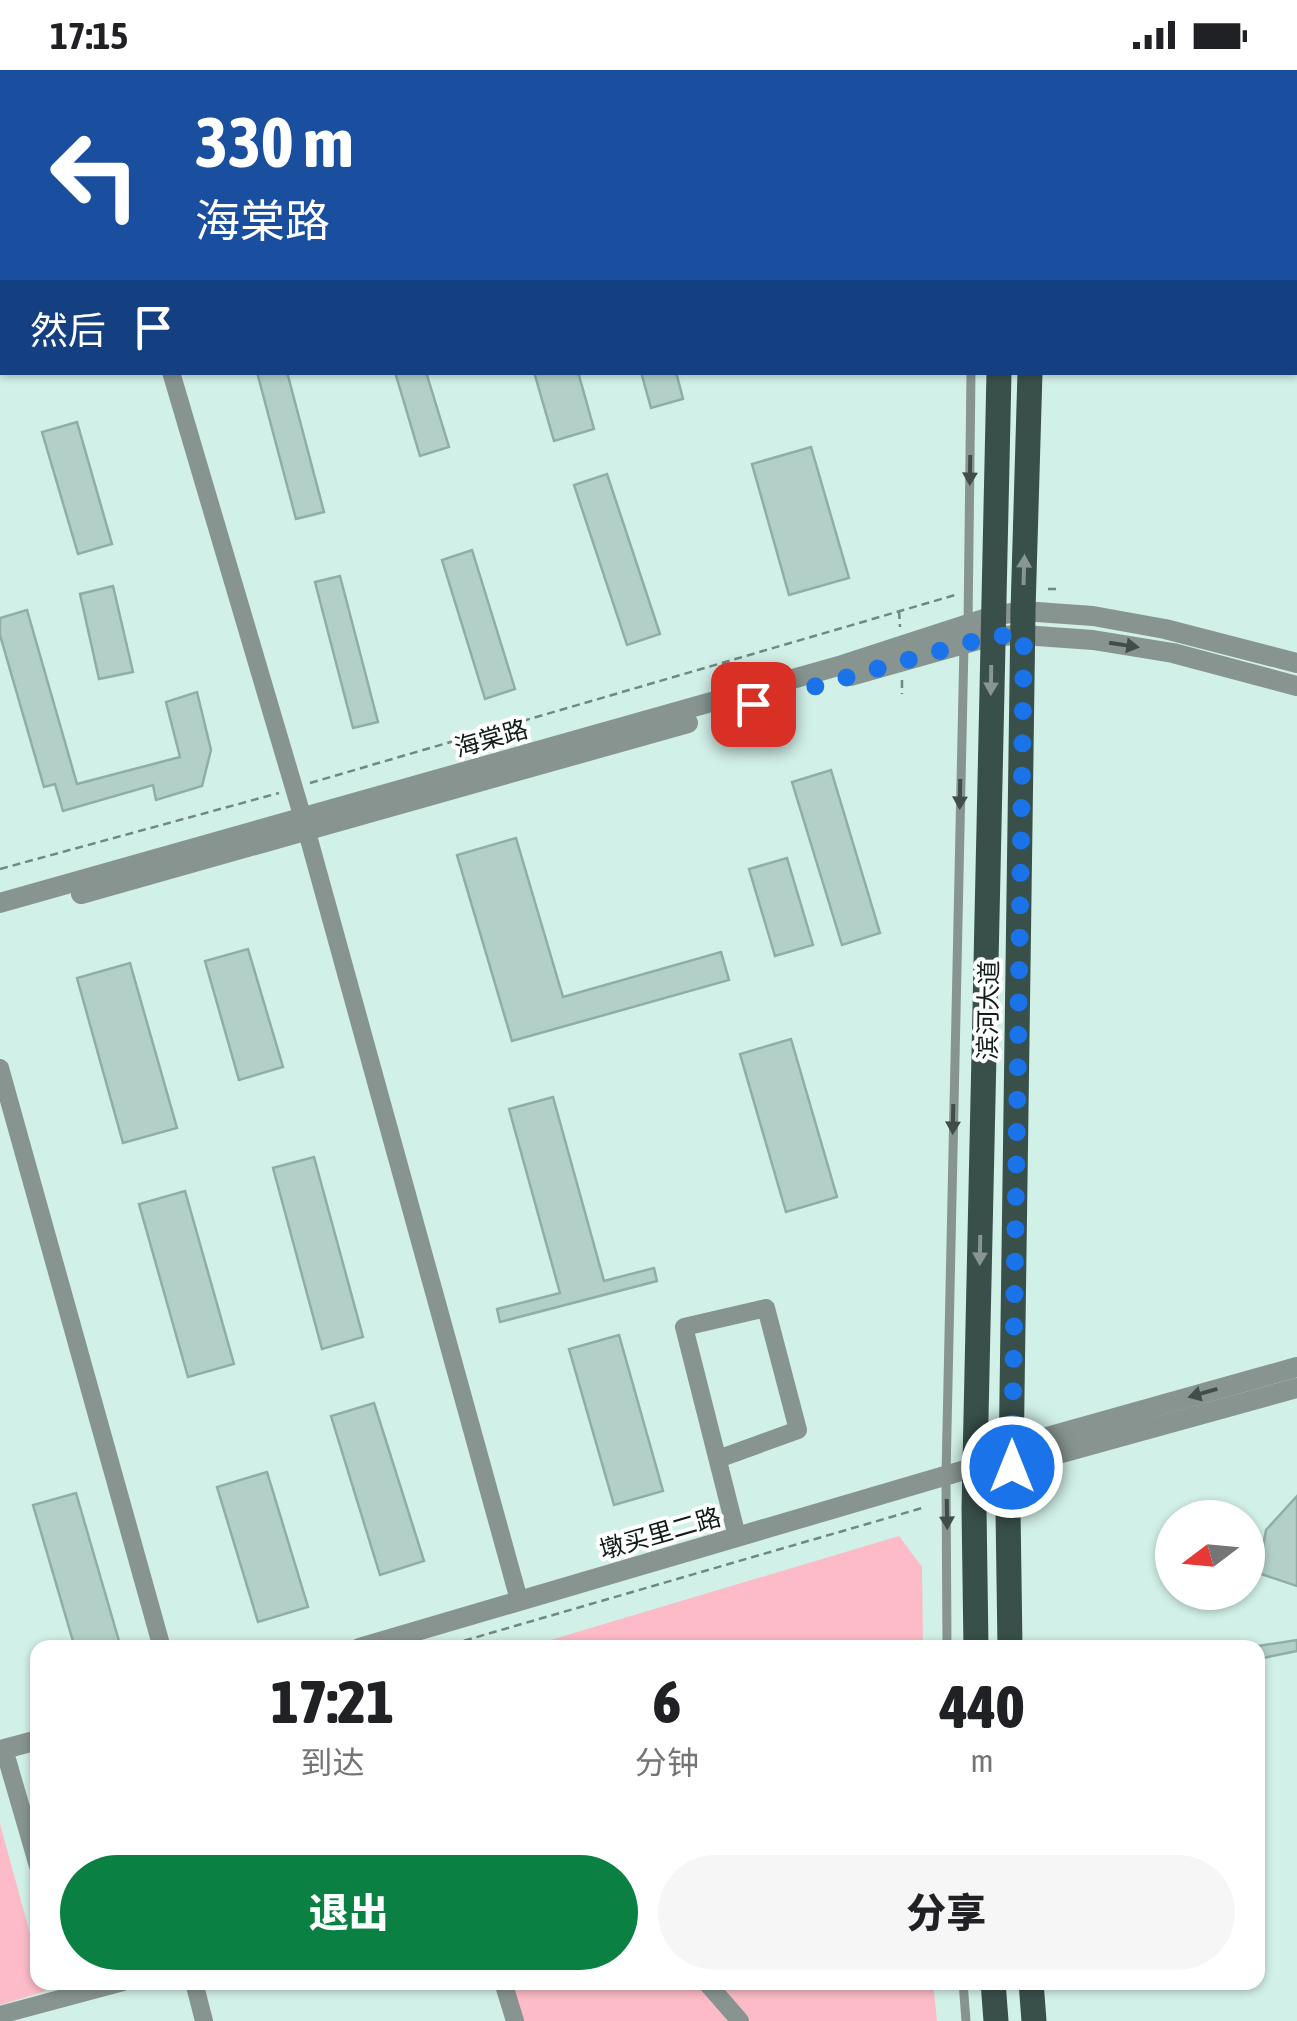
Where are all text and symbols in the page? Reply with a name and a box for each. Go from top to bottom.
text: 17:15 [50,14,128,57]
text: 330 m [195,102,354,182]
icon: left [30,110,160,240]
text: 海棠路 [195,195,330,247]
icon: arrive [126,300,181,355]
text: 然后 [30,309,106,352]
one-way arrow [961,454,977,486]
one-way arrow [1017,554,1033,586]
one-way arrow [1109,638,1140,653]
pin [711,662,796,747]
one-way arrow [983,664,999,696]
icon: arrive [726,677,781,732]
street label: 海棠路 [451,714,531,762]
one-way arrow [952,779,968,811]
street label: 滨河大道 [973,960,1003,1060]
one-way arrow [944,1104,960,1136]
one-way arrow [971,1234,987,1266]
one-way arrow [1187,1386,1218,1402]
position arrow [960,1415,1064,1519]
one-way arrow [939,1499,955,1531]
north arrow [1155,1500,1265,1610]
map controls [1155,1500,1265,1610]
street label: 墩买里二路 [596,1502,724,1564]
text: 17:21 [271,1667,394,1736]
text: 6 [653,1667,681,1736]
text: 440 [940,1672,1024,1741]
text: m [970,1742,993,1779]
text: 到达 [300,1744,364,1781]
text: 分钟 [635,1744,699,1781]
button: 退出 [60,1855,638,1970]
button: 分享 [658,1855,1235,1970]

